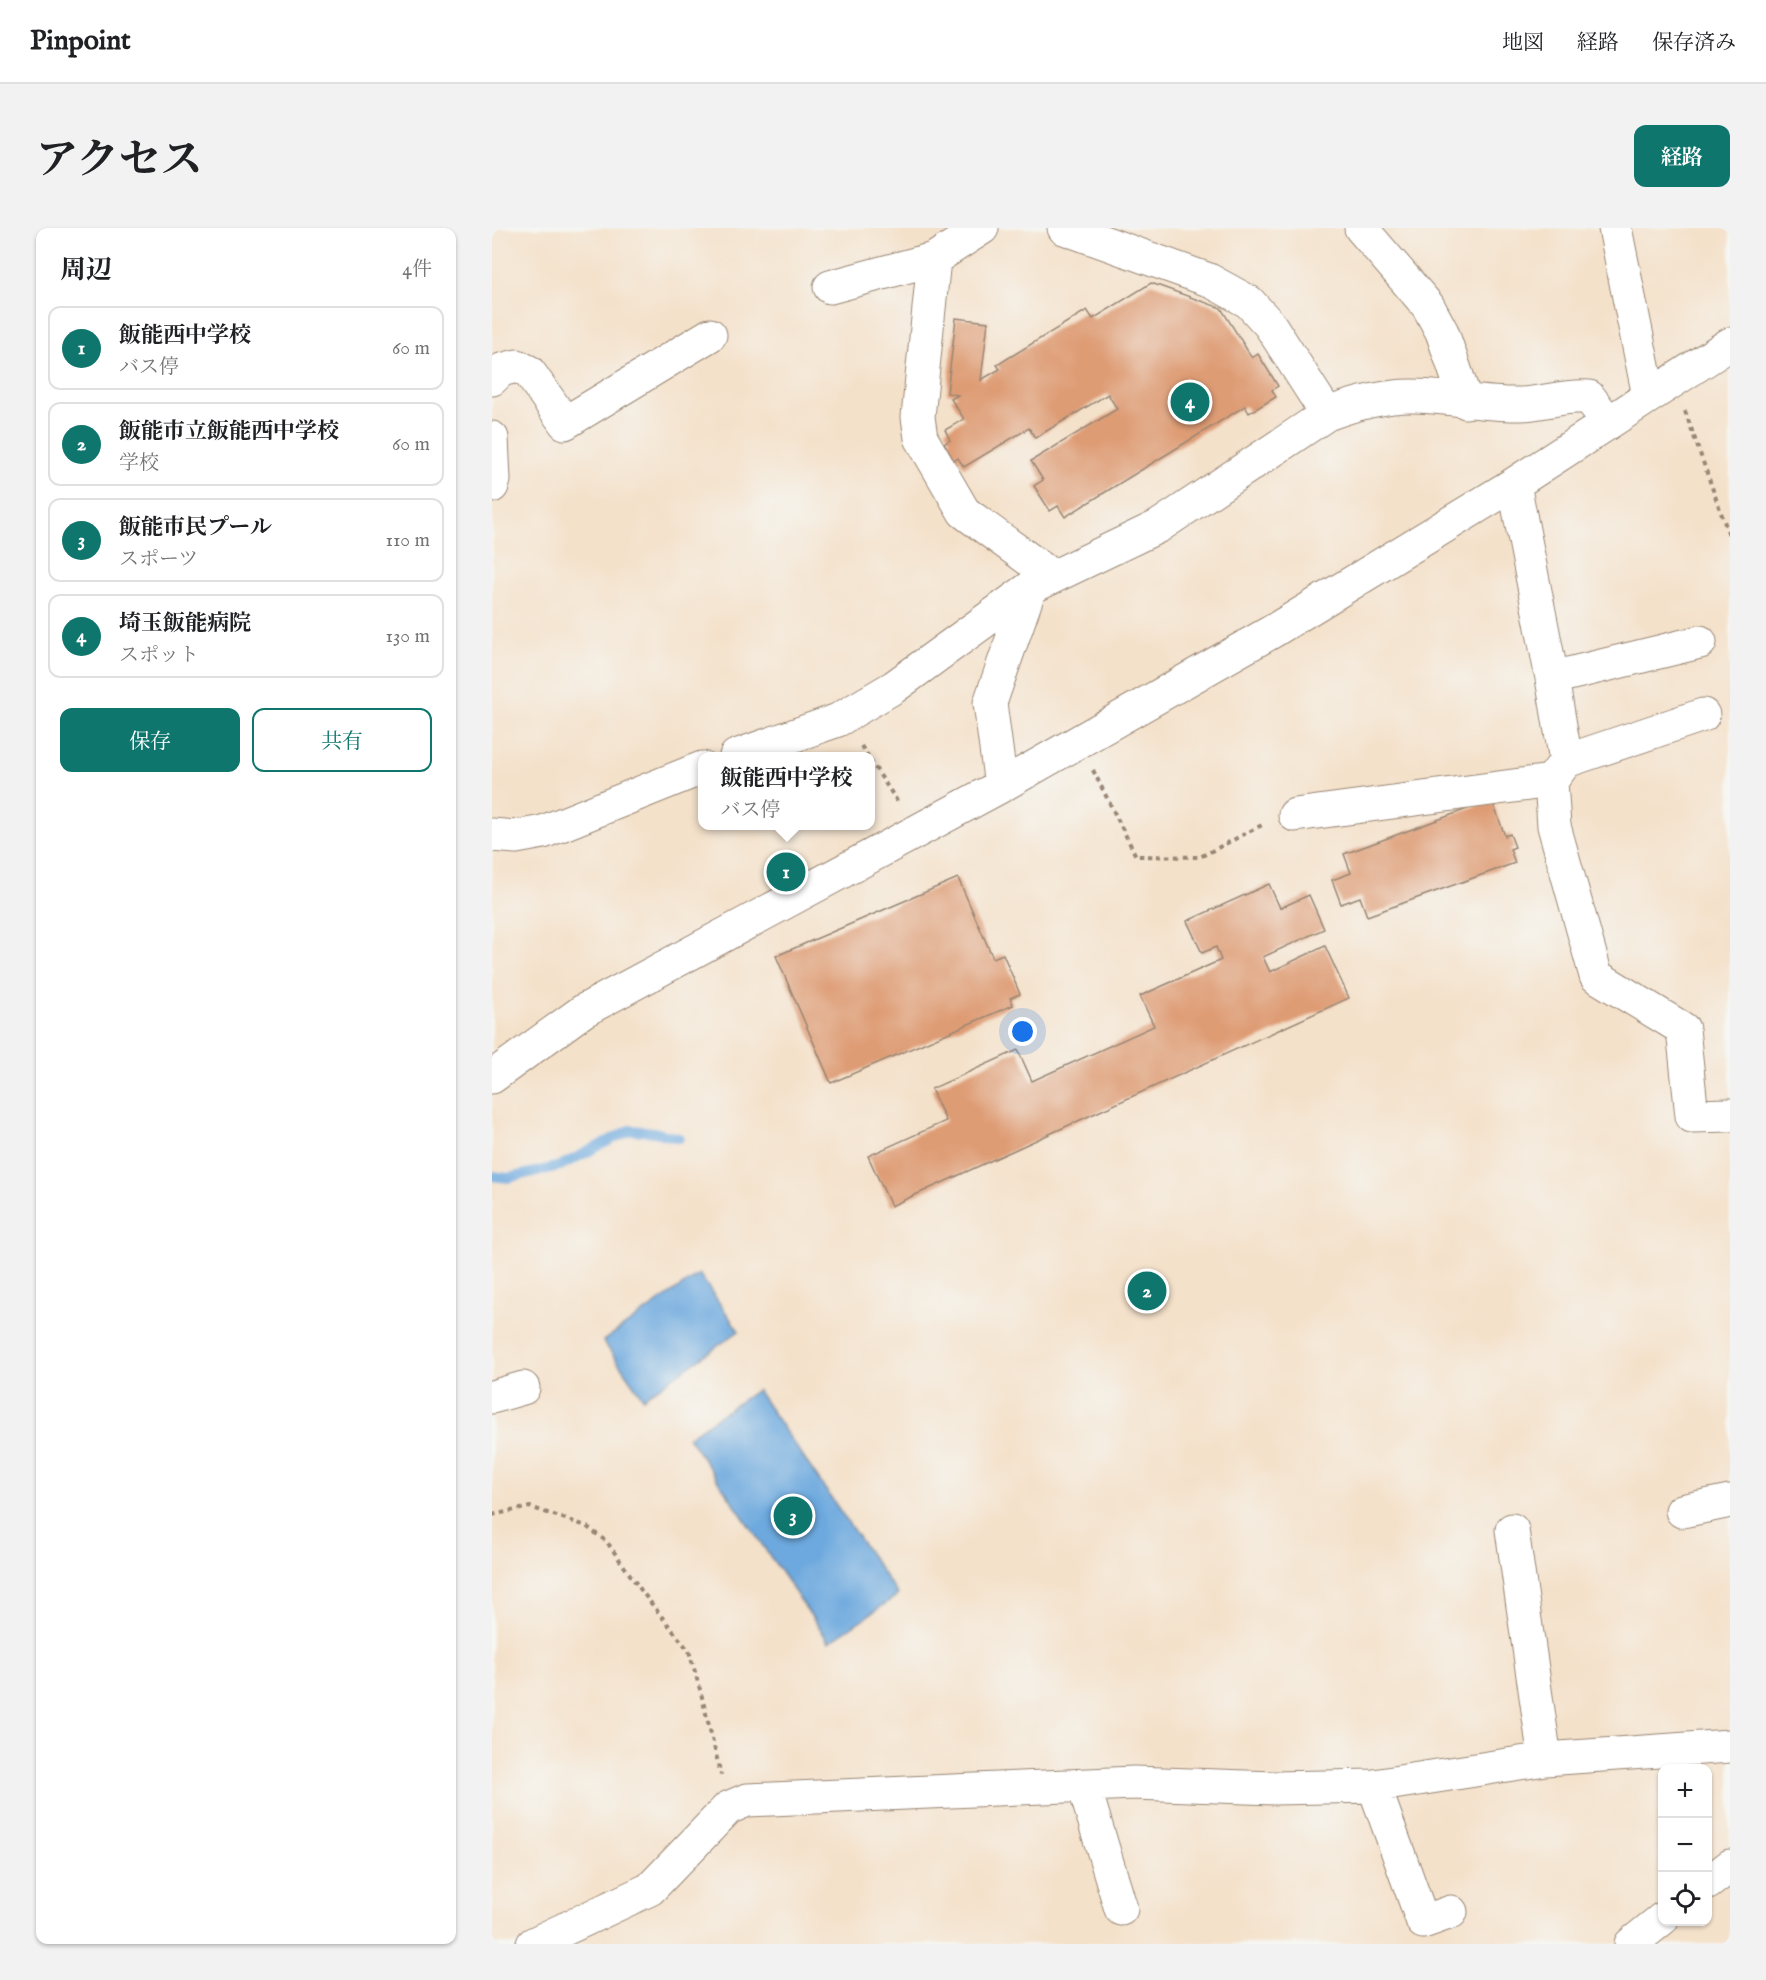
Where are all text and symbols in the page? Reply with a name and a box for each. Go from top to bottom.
text: Pinpoint [30,24,131,59]
text: 地図 [1502,30,1544,57]
text: 経路 [1577,30,1619,57]
text: 保存済み [1652,30,1736,57]
button: 経路 [1634,125,1730,187]
text: アクセス [36,135,203,188]
text: 周辺 [60,254,112,287]
text: 4件 [402,257,432,282]
text: 飯能西中学校 [119,322,251,350]
text: 1 [78,336,85,361]
text: 60 m [392,336,430,361]
text: バス停 [119,355,179,380]
pin: 4 [1170,380,1210,424]
text: 飯能市立飯能西中学校 [119,418,339,446]
text: 2 [77,432,86,457]
text: 60 m [392,432,430,457]
text: 学校 [119,451,159,476]
text: 飯能市民プール [119,514,272,542]
text: 3 [78,528,85,553]
text: 110 m [386,528,430,553]
text: スポーツ [119,547,198,572]
text: 埼玉飯能病院 [119,610,251,638]
text: 4 [77,624,86,649]
text: 130 m [385,624,430,649]
text: スポット [119,643,199,668]
button: 保存 [60,708,240,772]
button: 共有 [252,708,432,772]
popup [698,752,875,830]
text: 飯能西中学校 [720,765,853,793]
text: バス停 [720,798,780,823]
pin: 1 [766,850,806,894]
your location [1008,1017,1037,1046]
pin: 2 [1128,1268,1166,1314]
pin: 3 [774,1494,812,1538]
map controls [1658,1764,1712,1926]
button: + [1658,1764,1712,1818]
button: − [1658,1818,1712,1872]
button: locate [1658,1872,1712,1926]

